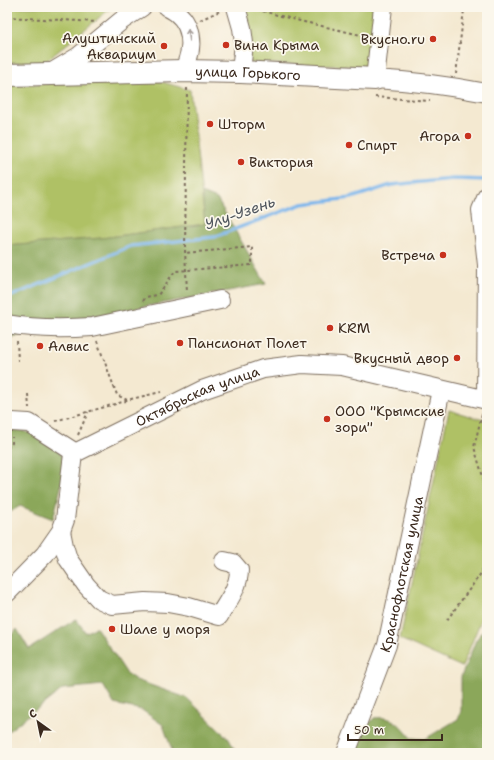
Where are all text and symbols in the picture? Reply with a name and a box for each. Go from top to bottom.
place label: Алуштинский Аквариум [62,29,156,63]
one-way arrow [185,29,193,42]
place label: Вкусно.ru [361,30,425,48]
marker: Вкусно.ru [428,34,438,44]
place label: Вина Крыма [234,36,319,54]
marker: Вина Крыма [221,40,231,50]
marker: Алуштинский Аквариум [159,41,169,51]
street label: улица Горького [195,62,301,84]
place label: Шторм [218,115,265,133]
marker: Шторм [205,119,215,129]
place label: Агора [419,127,460,145]
marker: Агора [463,131,473,141]
place label: Спирт [357,136,398,154]
marker: Спирт [344,140,354,150]
place label: Виктория [249,153,314,171]
marker: Виктория [236,157,246,167]
water label: Улу-Узень [202,192,278,234]
place label: Встреча [381,246,435,264]
marker: Встреча [438,250,448,260]
place label: KRM [338,319,371,337]
marker: KRM [325,323,335,333]
place label: Пансионат Полет [188,334,307,352]
place label: Алвис [48,337,89,355]
marker: Пансионат Полет [175,338,185,348]
marker: Алвис [35,341,45,351]
place label: Вкусный двор [354,349,449,367]
marker: Вкусный двор [452,353,462,363]
street label: Октябрьская улица [132,362,262,431]
place label: ООО "Крымские зори" [335,402,445,436]
marker: ООО "Крымские зори" [322,414,332,424]
street label: Краснофлотская улица [376,494,427,655]
place label: Шале у моря [120,620,210,638]
marker: Шале у моря [107,624,117,634]
north arrow [18,702,58,742]
text: С [26,706,40,722]
scale bar [348,716,442,742]
text: 50 m [354,722,384,738]

